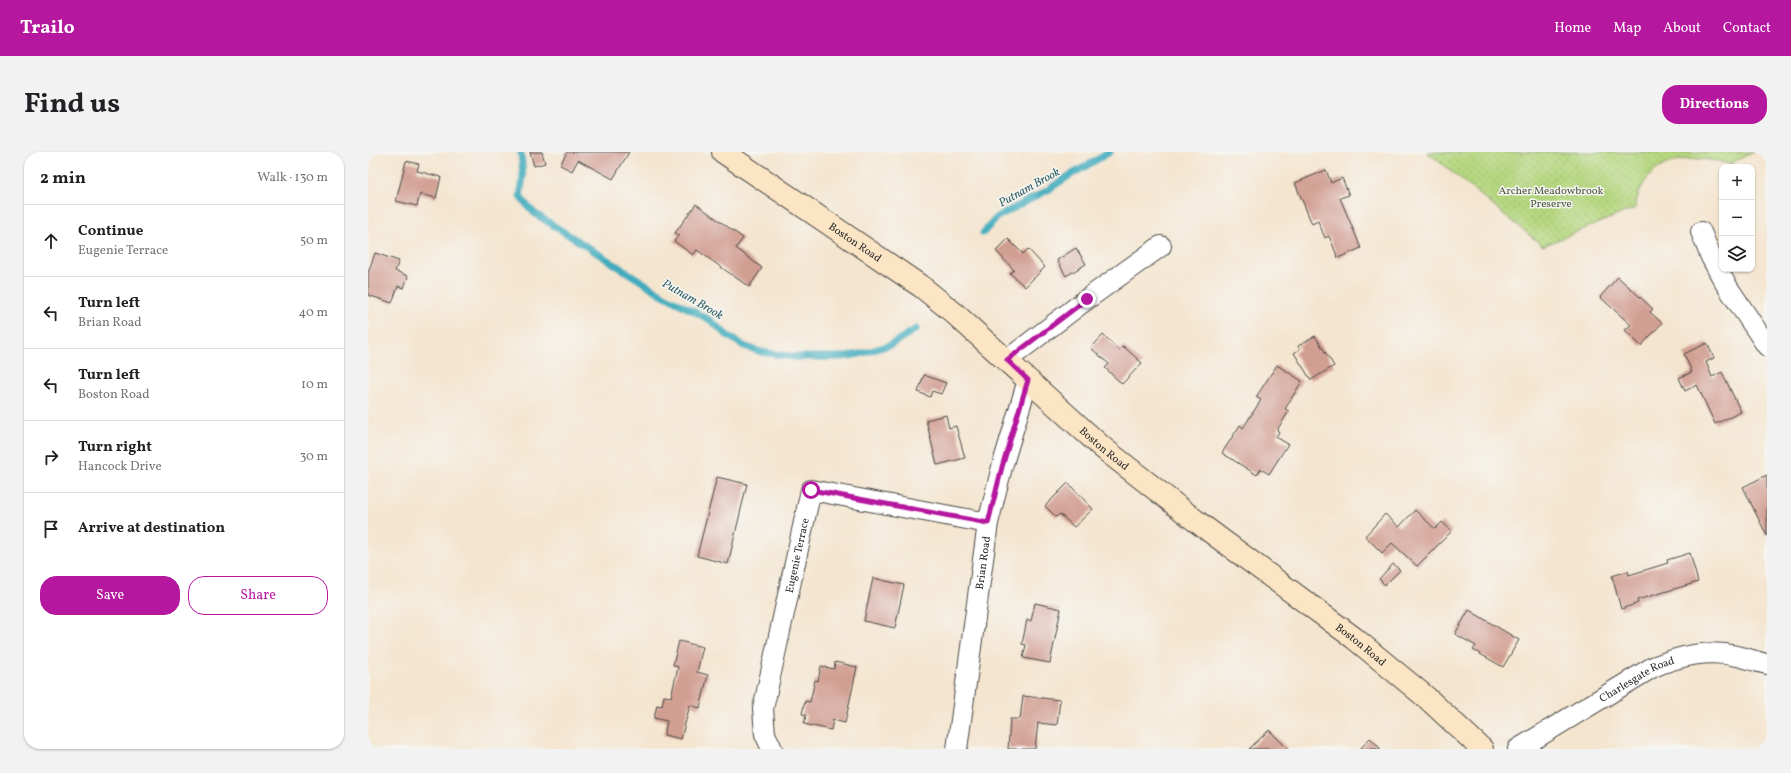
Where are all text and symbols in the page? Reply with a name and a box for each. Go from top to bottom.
text: Trailo [20,15,75,41]
text: Home [1554,19,1591,38]
text: Map [1613,19,1641,38]
text: About [1663,19,1701,38]
text: Contact [1723,19,1771,38]
text: Find us [24,85,120,124]
button: Directions [1662,85,1767,124]
water label: Putnam Brook [996,164,1063,211]
map controls [1719,164,1755,272]
button: + [1719,164,1755,200]
text: 2 min [40,167,86,190]
text: Walk · 130 m [257,169,328,187]
park label: Archer Meadowbrook Preserve [1499,184,1603,212]
button: − [1719,200,1755,236]
street label: Boston Road [825,220,884,266]
text: Continue [78,221,143,242]
icon: ahead [40,230,62,252]
text: 50 m [300,232,328,250]
button: layers [1719,236,1755,272]
text: Eugenie Terrace [78,242,168,260]
water label: Putnam Brook [659,276,726,324]
route end [1078,290,1096,308]
text: Turn left [78,293,140,314]
icon: left [40,302,62,324]
text: 40 m [299,304,328,322]
text: Brian Road [78,314,142,332]
text: Turn left [78,365,140,386]
icon: left [40,374,62,396]
text: 10 m [301,376,328,394]
text: Boston Road [78,386,150,404]
street label: Boston Road [1075,424,1132,475]
text: Turn right [78,437,152,458]
icon: right [40,446,62,468]
text: 30 m [300,448,328,466]
text: Hancock Drive [78,458,162,476]
route start [802,481,820,499]
street label: Eugenie Terrace [783,517,814,595]
icon: arrive [40,518,62,540]
text: Arrive at destination [78,518,225,539]
street label: Brian Road [973,535,995,591]
button: Save [40,576,180,615]
button: Share [188,576,328,615]
street label: Boston Road [1332,621,1389,670]
street label: Charlesgate Road [1597,654,1677,707]

